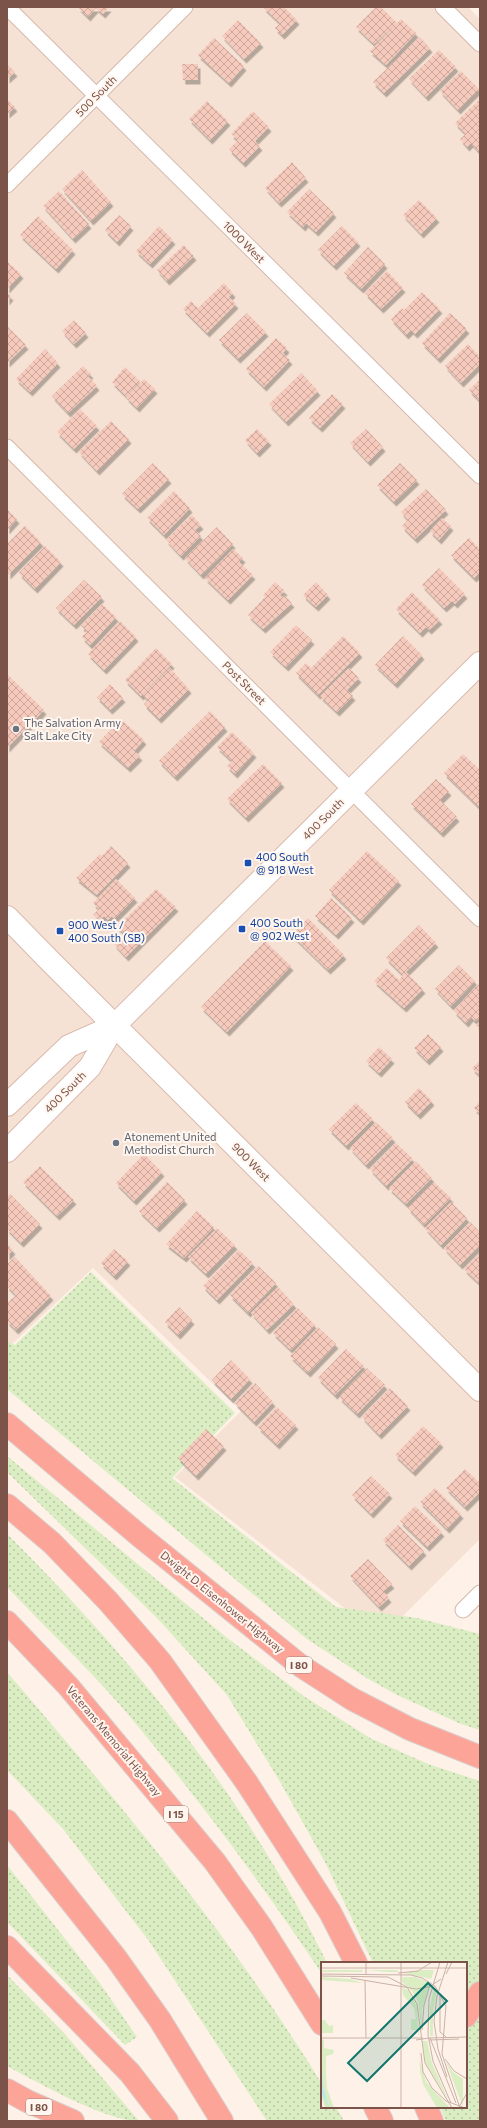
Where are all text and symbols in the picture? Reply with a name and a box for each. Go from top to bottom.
street label: 500 South [72,72,119,119]
street label: 1000 West [221,218,268,266]
street label: Post Street [220,658,269,707]
place label: The Salvation Army Salt Lake City [24,716,121,742]
marker: The Salvation Army Salt Lake City [11,724,21,734]
street label: 400 South [299,795,346,842]
place label: 400 South @ 918 West [256,850,314,876]
marker: 400 South @ 918 West [243,858,253,868]
place label: 400 South @ 902 West [250,916,310,942]
place label: 900 West / 400 South (SB) [68,918,145,944]
marker: 400 South @ 902 West [237,924,247,934]
marker: 900 West / 400 South (SB) [55,926,65,936]
street label: 400 South [41,1068,88,1115]
place label: Atonement United Methodist Church [124,1130,216,1156]
marker: Atonement United Methodist Church [111,1138,121,1148]
street label: 900 West [229,1140,274,1184]
street label: Dwight D. Eisenhower Highway [158,1548,287,1655]
road number: I 80 [286,1657,312,1673]
street label: Veterans Memorial Highway [64,1683,164,1799]
road number: I 15 [164,1806,188,1822]
inset map [321,1962,467,2108]
road number: I 80 [26,2099,52,2115]

